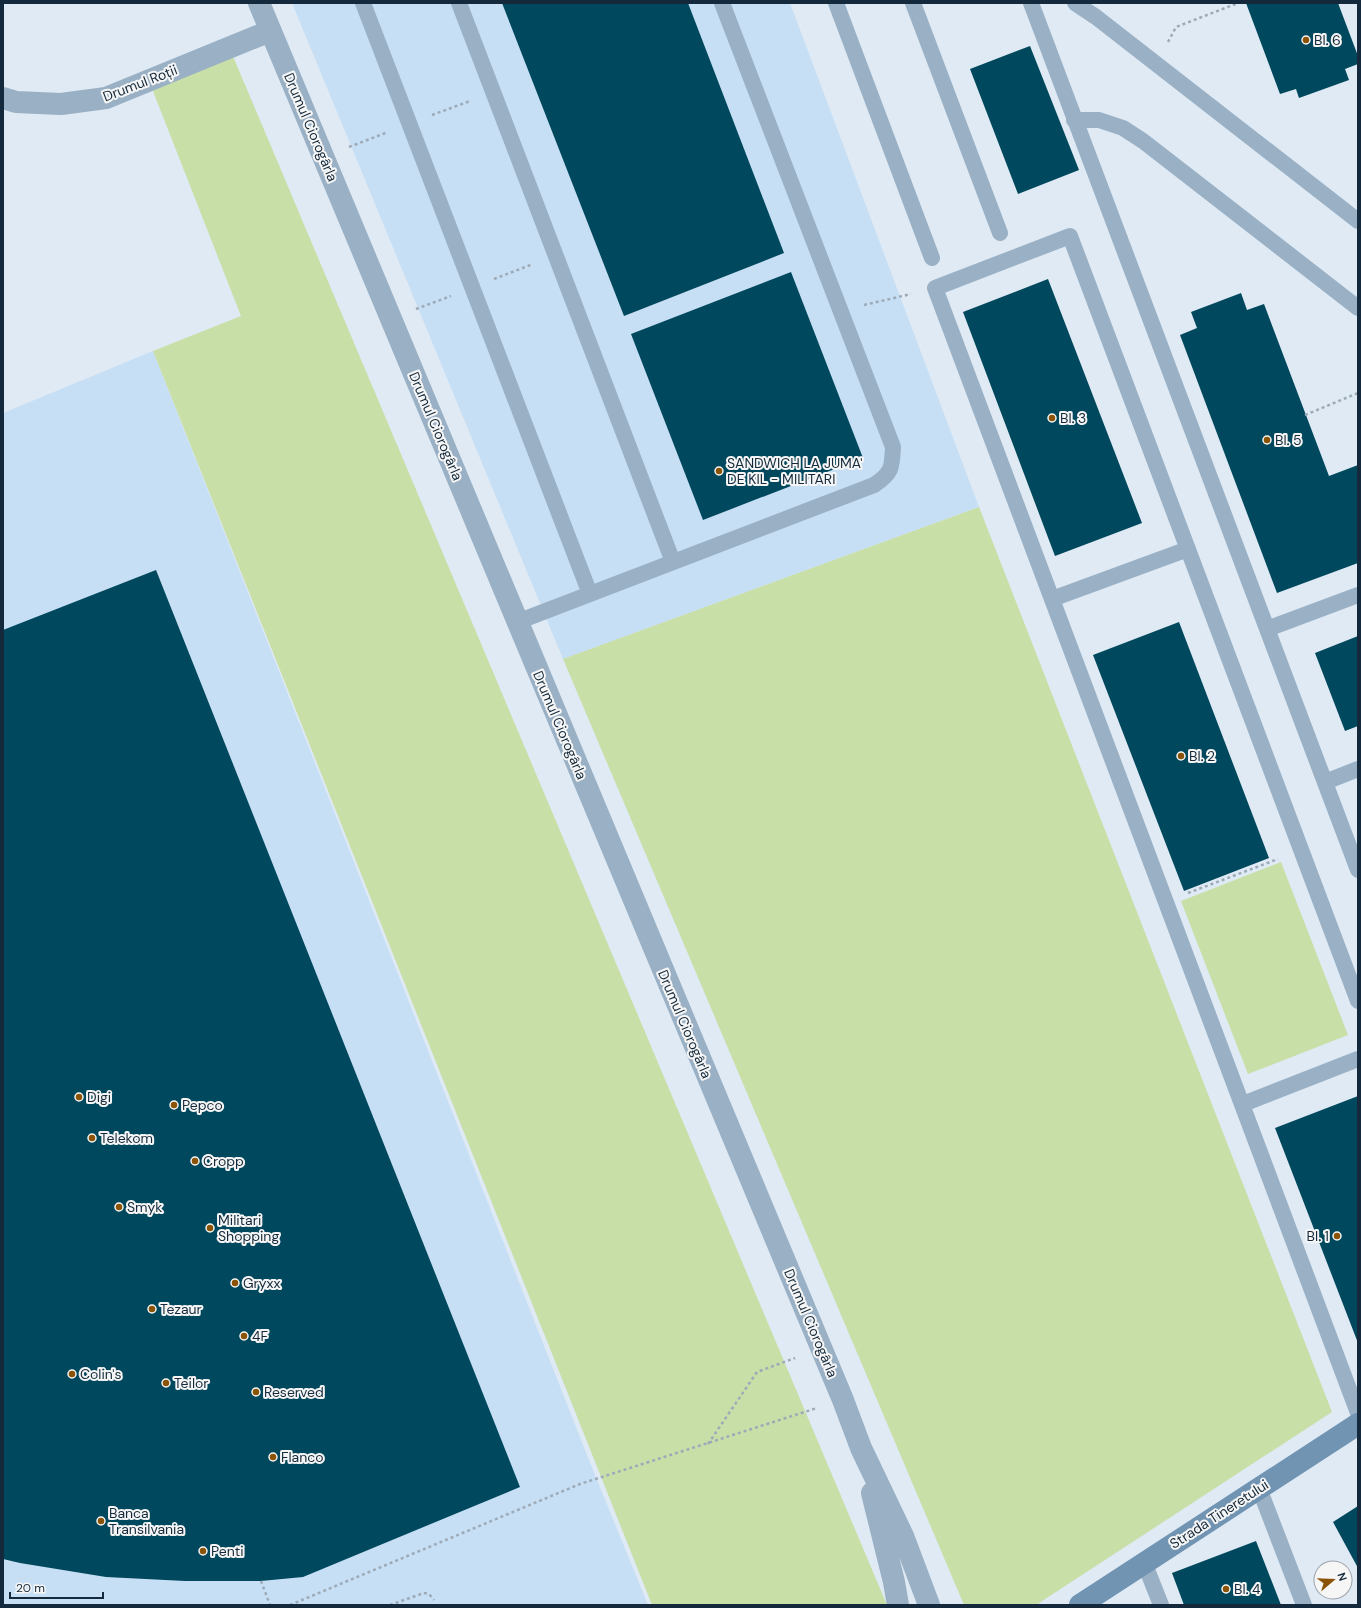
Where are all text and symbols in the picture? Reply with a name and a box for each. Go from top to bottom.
place label: Bl. 6 [1314,31,1341,49]
marker: Bl. 6 [1301,35,1311,45]
street label: Drumul Roții [100,61,180,105]
street label: Drumul Ciorogârla [280,70,342,184]
street label: Drumul Ciorogârla [405,369,467,483]
place label: Bl. 3 [1060,409,1086,427]
marker: Bl. 3 [1047,413,1057,423]
place label: Bl. 5 [1275,431,1302,449]
marker: Bl. 5 [1262,435,1272,445]
place label: SANDWICH LA JUMA' DE KIL - MILITARI [727,454,863,488]
marker: SANDWICH LA JUMA' DE KIL - MILITARI [714,466,724,476]
street label: Drumul Ciorogârla [529,668,591,782]
place label: Bl. 2 [1189,747,1215,765]
marker: Bl. 2 [1176,751,1186,761]
street label: Drumul Ciorogârla [654,967,716,1081]
place label: Digi [87,1088,111,1106]
marker: Digi [74,1092,84,1102]
place label: Pepco [182,1096,223,1114]
marker: Pepco [169,1100,179,1110]
place label: Telekom [100,1129,153,1147]
marker: Telekom [87,1133,97,1143]
place label: Cropp [203,1152,244,1170]
marker: Cropp [190,1156,200,1166]
place label: Smyk [127,1198,162,1216]
marker: Smyk [114,1202,124,1212]
place label: Militari Shopping [218,1211,279,1245]
marker: Militari Shopping [205,1223,215,1233]
place label: Bl. 1 [1307,1227,1329,1245]
marker: Bl. 1 [1332,1231,1342,1241]
street label: Drumul Ciorogârla [780,1266,842,1380]
place label: Gryxx [243,1274,281,1292]
marker: Gryxx [230,1278,240,1288]
place label: Tezaur [160,1300,202,1318]
marker: Tezaur [147,1304,157,1314]
place label: 4F [252,1327,268,1345]
marker: 4F [239,1331,249,1341]
place label: Colin's [80,1365,121,1383]
marker: Colin's [67,1369,77,1379]
place label: Teilor [174,1374,209,1392]
marker: Teilor [161,1378,171,1388]
place label: Reserved [264,1383,324,1401]
marker: Reserved [251,1387,261,1397]
place label: Flanco [281,1448,324,1466]
marker: Flanco [268,1452,278,1462]
street label: Strada Tineretului [1166,1475,1272,1553]
place label: Banca Transilvania [109,1504,184,1538]
marker: Banca Transilvania [96,1516,106,1526]
place label: Penti [211,1542,244,1560]
marker: Penti [198,1546,208,1556]
north arrow [1313,1560,1353,1600]
text: N [1335,1571,1350,1583]
scale bar [10,1574,103,1600]
text: 20 m [16,1580,45,1596]
place label: Bl. 4 [1234,1580,1261,1598]
marker: Bl. 4 [1221,1584,1231,1594]

